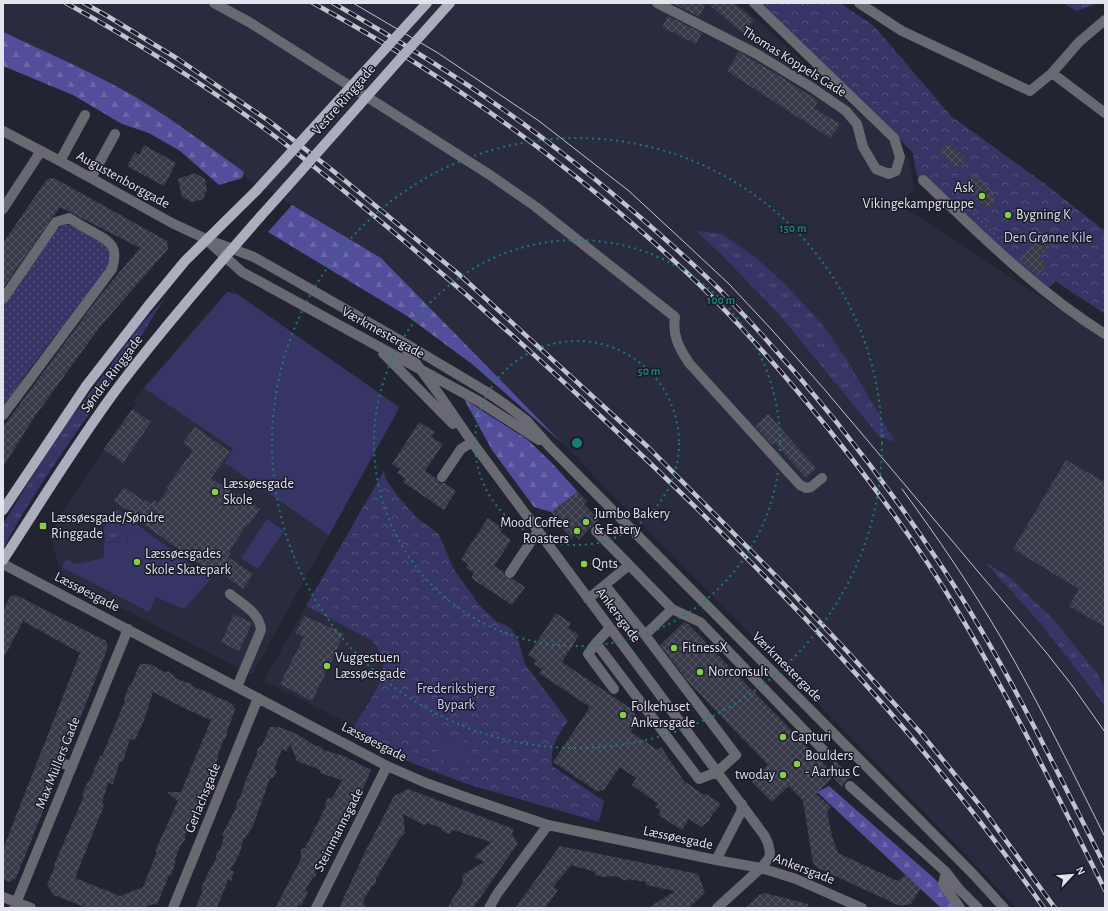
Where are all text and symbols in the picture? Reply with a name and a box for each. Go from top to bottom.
street label: Thomas Koppels Gade [739,24,849,100]
street label: Vestre Ringgade [310,62,378,138]
street label: Augustenborggade [74,149,172,211]
place label: Ask Vikingekampgruppe [863,181,975,211]
marker: Ask Vikingekampgruppe [977,191,987,201]
place label: Bygning K [1016,208,1071,222]
marker: Bygning K [1003,210,1013,220]
text: 150 m [779,222,807,234]
park label: Den Grønne Kile [1004,231,1092,245]
text: 100 m [707,294,735,306]
street label: Værkmestergade [339,304,427,362]
street label: Søndre Ringgade [78,333,146,415]
text: 50 m [638,365,661,377]
centre of rings [570,436,584,450]
place label: Læssøesgade Skole [223,477,294,507]
marker: Læssøesgade Skole [210,487,220,497]
place label: Jumbo Bakery & Eatery [594,507,670,537]
place label: Læssøesgade/Søndre Ringgade [51,511,165,541]
place label: Mood Coffee Roasters [500,516,569,546]
marker: Jumbo Bakery & Eatery [581,517,591,527]
marker: Læssøesgade/Søndre Ringgade [38,521,48,531]
marker: Mood Coffee Roasters [572,526,582,536]
place label: Læssøesgades Skole Skatepark [145,547,231,577]
marker: Læssøesgades Skole Skatepark [132,557,142,567]
place label: Qnts [592,557,618,571]
marker: Qnts [579,559,589,569]
street label: Læssøesgade [52,570,122,614]
street label: Ankersgade [593,585,643,645]
street label: Værkmestergade [749,629,825,705]
place label: FitnessX [682,641,728,655]
marker: FitnessX [669,643,679,653]
place label: Vuggestuen Læssøesgade [335,651,406,681]
marker: Vuggestuen Læssøesgade [322,661,332,671]
place label: Norconsult [708,665,769,679]
marker: Norconsult [695,667,705,677]
park label: Frederiksbjerg Bypark [417,682,495,712]
place label: Folkehuset Ankersgade [631,700,695,730]
marker: Folkehuset Ankersgade [618,710,628,720]
street label: Max Müllers Gade [33,715,83,811]
street label: Læssøesgade [339,720,409,764]
place label: Capturi [791,730,831,744]
marker: Capturi [778,732,788,742]
place label: Boulders - Aarhus C [805,749,860,779]
marker: Boulders - Aarhus C [792,759,802,769]
street label: Gerlachsgade [183,761,223,835]
place label: twoday [735,768,775,782]
marker: twoday [778,770,788,780]
street label: Steinmannsgade [312,786,366,874]
street label: Læssøesgade [642,824,714,852]
street label: Ankersgade [771,851,837,887]
north arrow [1052,855,1092,895]
text: N [1074,865,1087,877]

